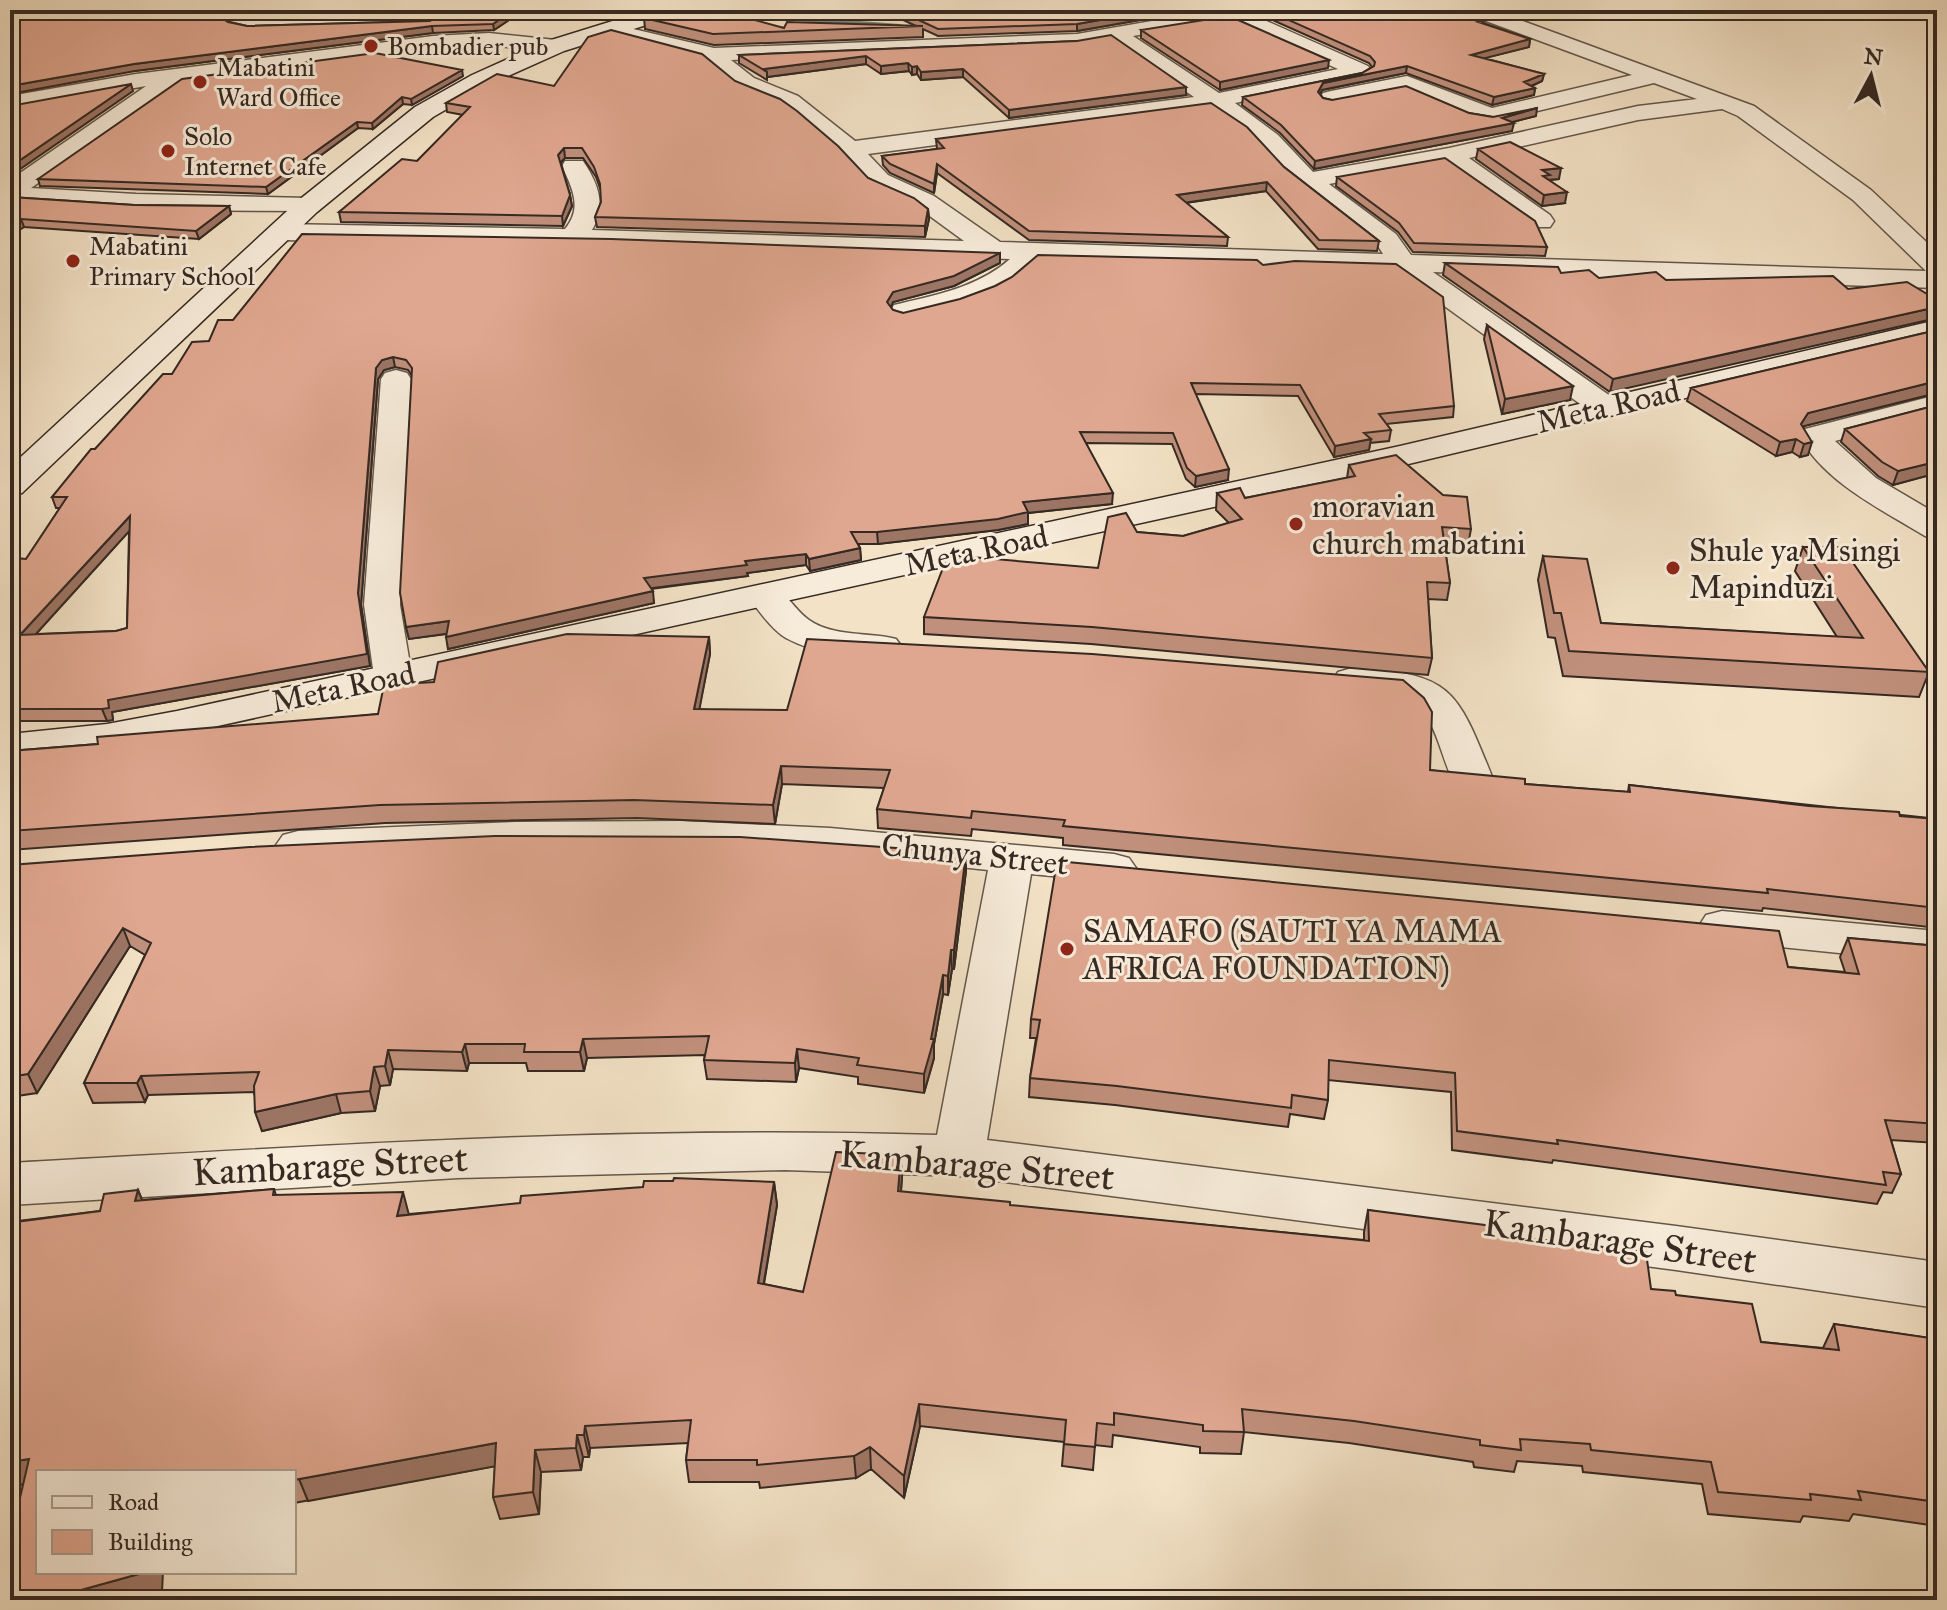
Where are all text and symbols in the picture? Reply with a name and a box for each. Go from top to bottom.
place label: Bombadier pub [387,30,548,62]
north arrow [1831,36,1911,116]
marker: Bombadier pub [362,37,380,55]
text: N [1862,42,1885,71]
place label: Mabatini Ward Office [216,51,341,113]
marker: Mabatini Ward Office [191,73,209,91]
place label: Solo Internet Cafe [184,120,327,182]
marker: Solo Internet Cafe [159,142,177,160]
place label: Mabatini Primary School [89,230,255,292]
marker: Mabatini Primary School [64,252,82,270]
street label: Meta Road [1533,371,1684,442]
place label: moravian church mabatini [1312,487,1526,563]
marker: moravian church mabatini [1287,515,1305,533]
street label: Meta Road [901,516,1052,585]
place label: Shule ya Msingi Mapinduzi [1689,531,1901,607]
marker: Shule ya Msingi Mapinduzi [1664,559,1682,577]
street label: Meta Road [268,653,419,722]
street label: Chunya Street [879,825,1070,884]
place label: SAMAFO (SAUTI YA MAMA AFRICA FOUNDATION) [1081,912,1502,988]
marker: SAMAFO (SAUTI YA MAMA AFRICA FOUNDATION) [1058,940,1076,958]
street label: Kambarage Street [838,1130,1116,1200]
street label: Kambarage Street [191,1135,469,1195]
street label: Kambarage Street [1480,1199,1760,1283]
legend [36,1470,296,1574]
text: Road [108,1487,159,1517]
text: Building [108,1527,193,1557]

